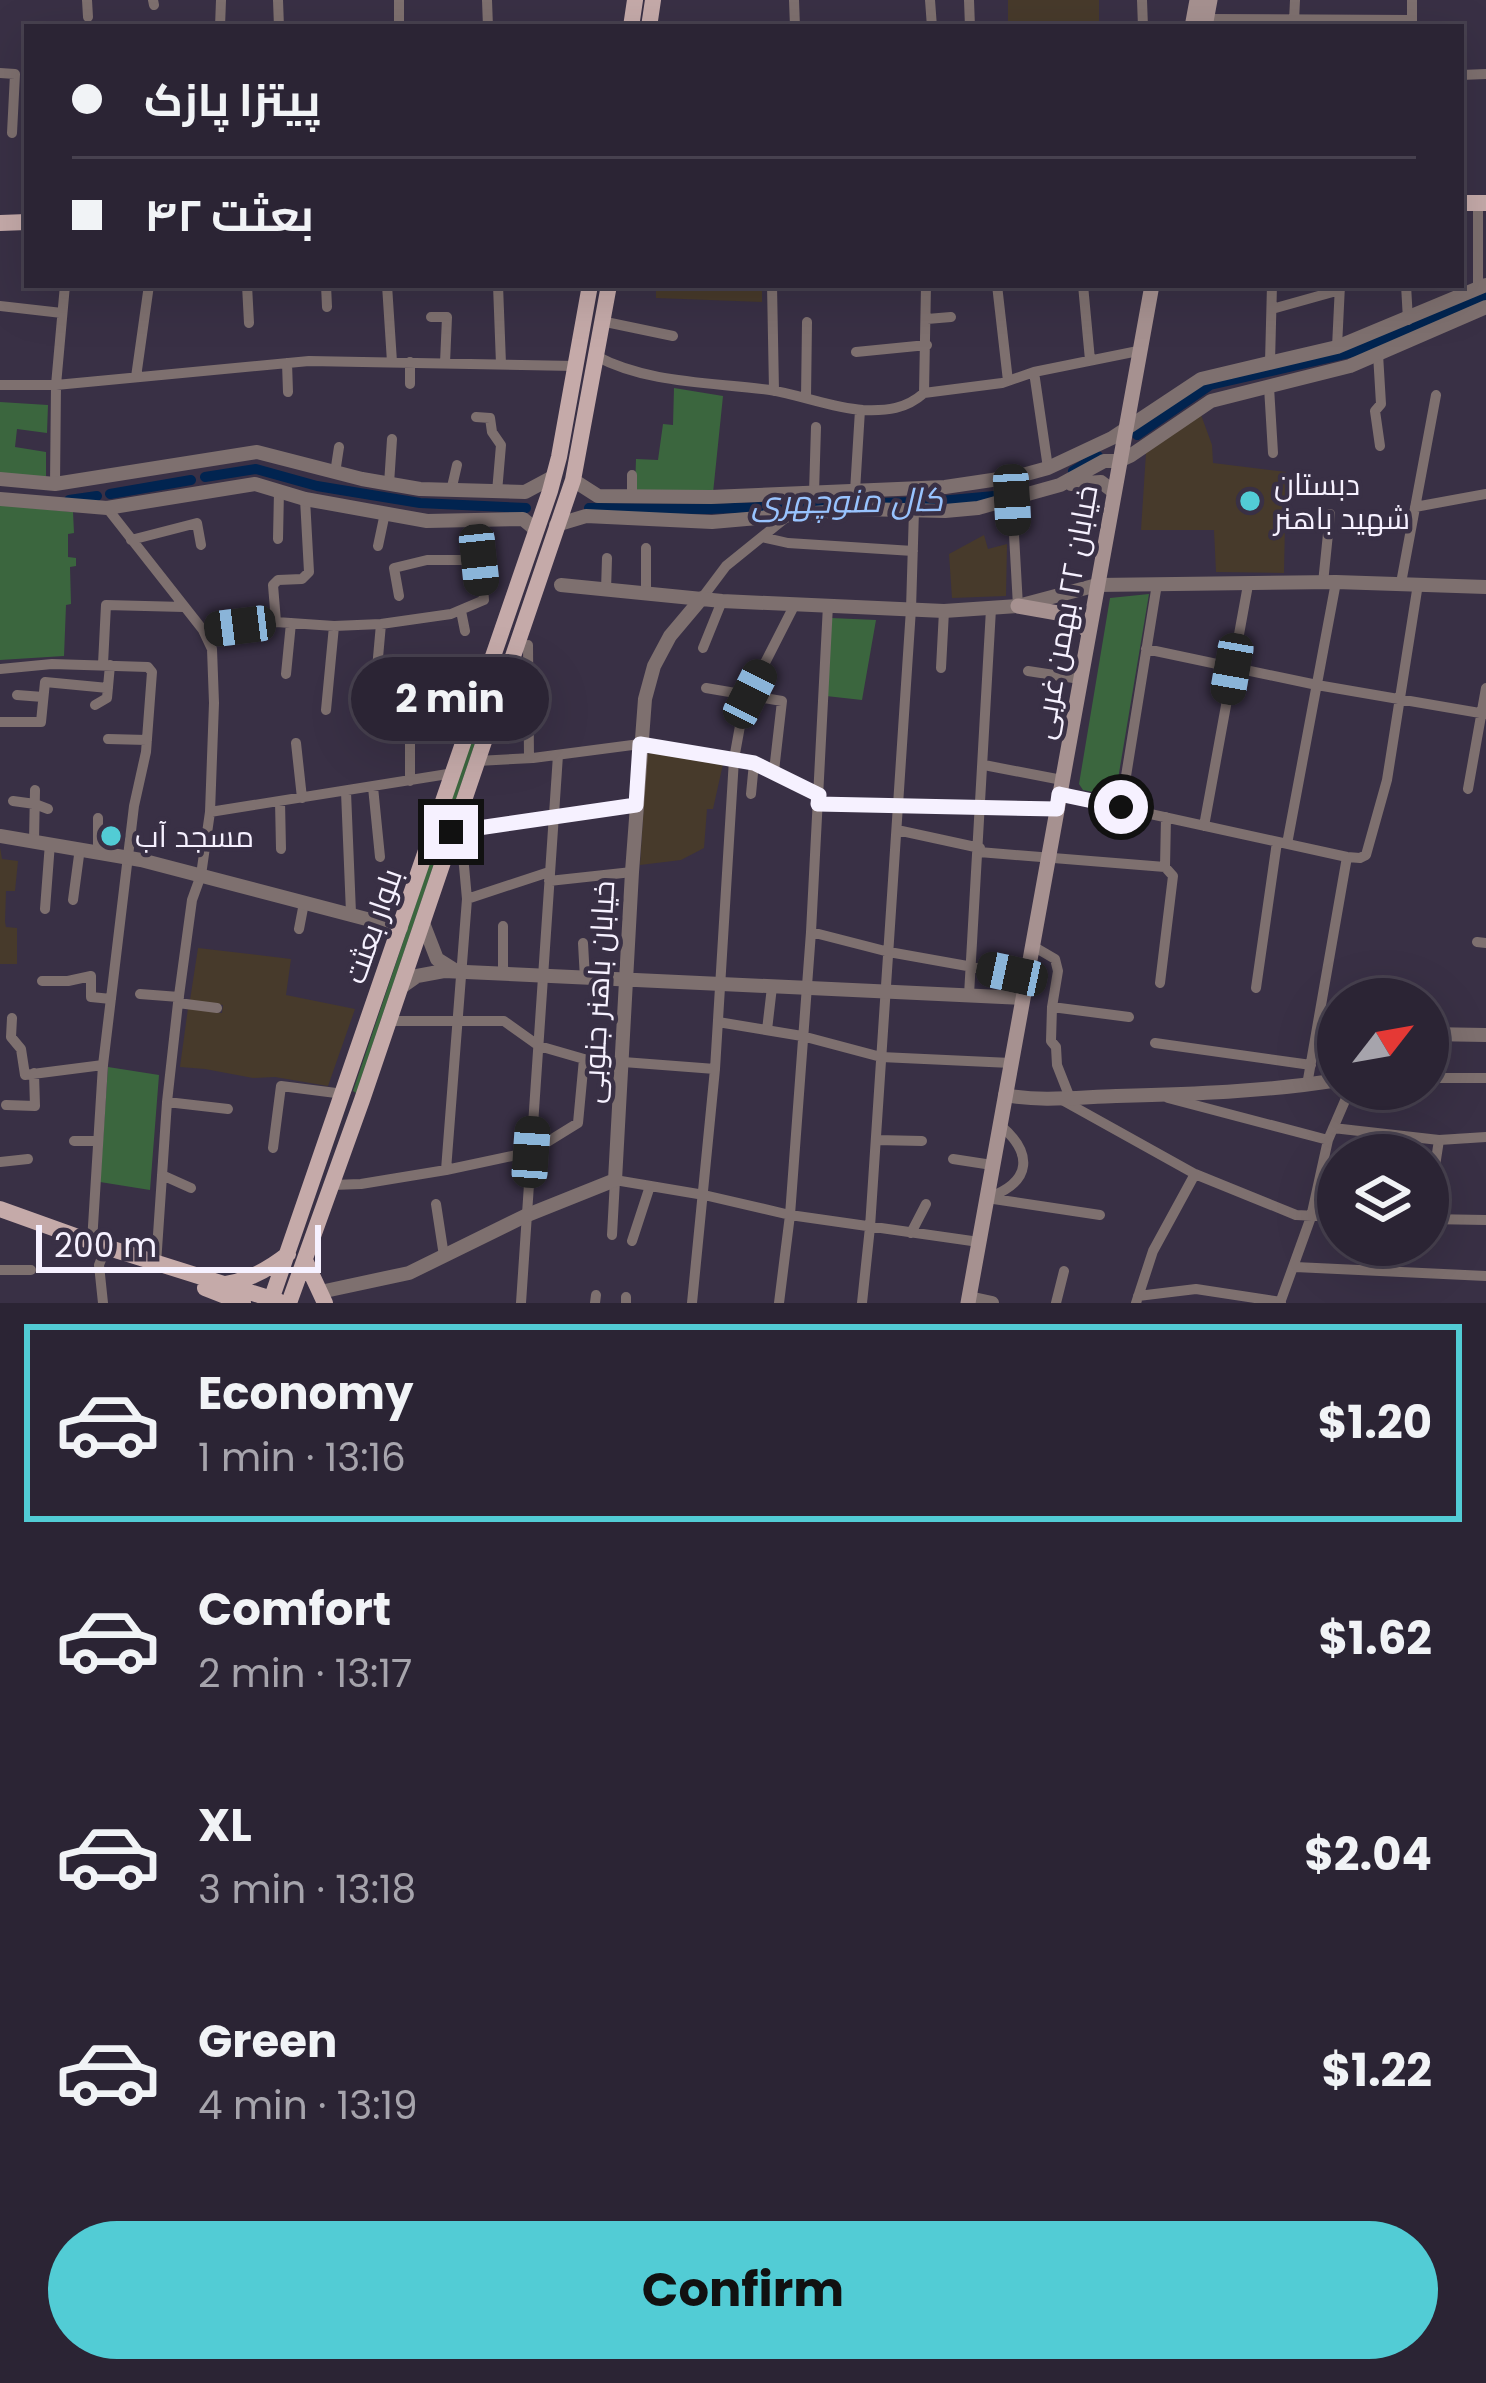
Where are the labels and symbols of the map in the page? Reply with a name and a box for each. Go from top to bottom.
car [992,463,1032,537]
place label: دبستان شهید باهنر [1272,463,1410,540]
water label: کال منوچهری [751,476,944,526]
street label: خیابان ۲۲ بهمن غربی [1022,482,1108,742]
marker: دبستان شهید باهنر [1237,488,1263,514]
car [457,522,501,598]
car [202,604,278,648]
car [1208,630,1256,708]
car [718,654,782,734]
callout: 2 min [352,658,550,742]
route start [1094,780,1148,834]
route end [424,805,478,859]
place label: مسجد آب [135,815,254,858]
marker: مسجد آب [98,823,124,849]
street label: بلوار بعثت [333,863,413,989]
street label: خیابان باهنر جنوبی [571,879,625,1105]
car [973,949,1051,999]
north arrow [1317,978,1449,1110]
car [511,1115,551,1189]
scale bar [36,1219,321,1272]

